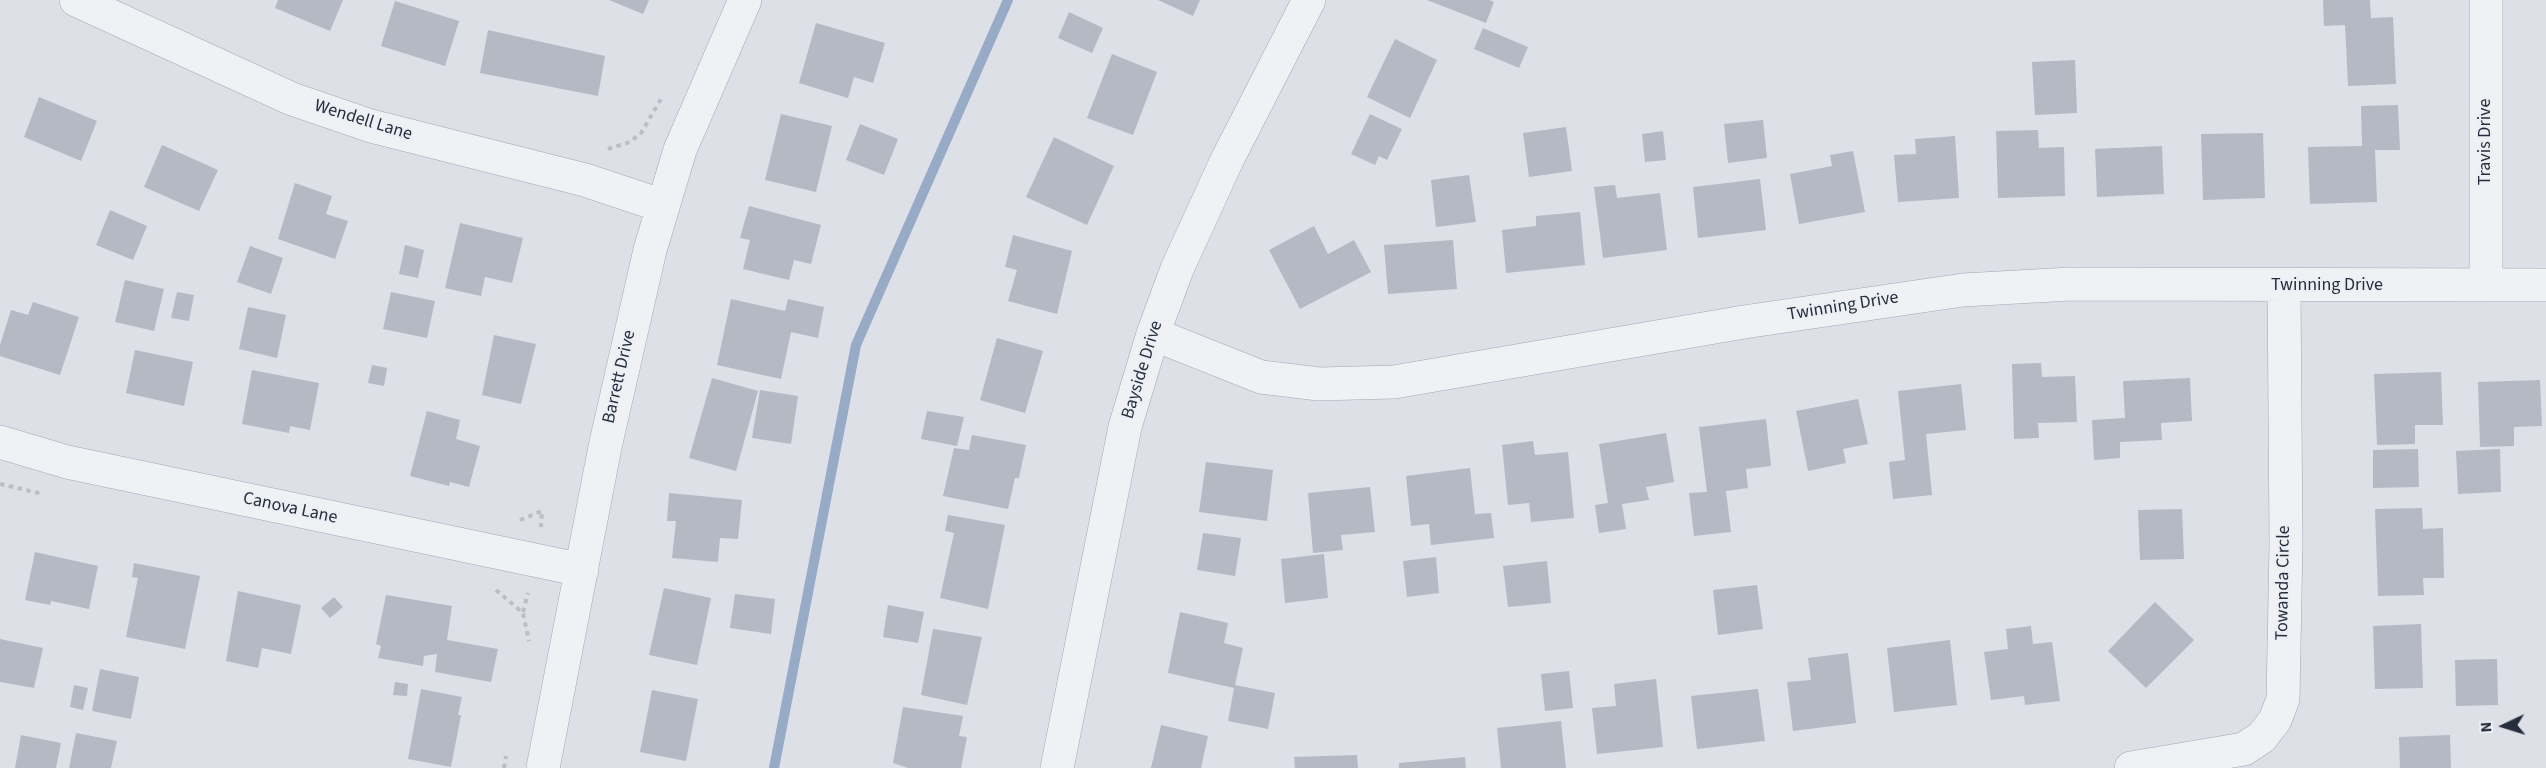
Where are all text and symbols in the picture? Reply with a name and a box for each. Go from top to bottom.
street label: Wendell Lane [311,96,415,146]
street label: Travis Drive [2475,99,2497,185]
street label: Twinning Drive [2271,275,2383,297]
street label: Twinning Drive [1786,288,1900,326]
street label: Bayside Drive [1118,318,1168,422]
street label: Barrett Drive [599,328,641,426]
street label: Canova Lane [241,488,339,530]
street label: Towanda Circle [2272,525,2296,641]
north arrow [2474,696,2534,756]
text: N [2475,721,2497,733]

